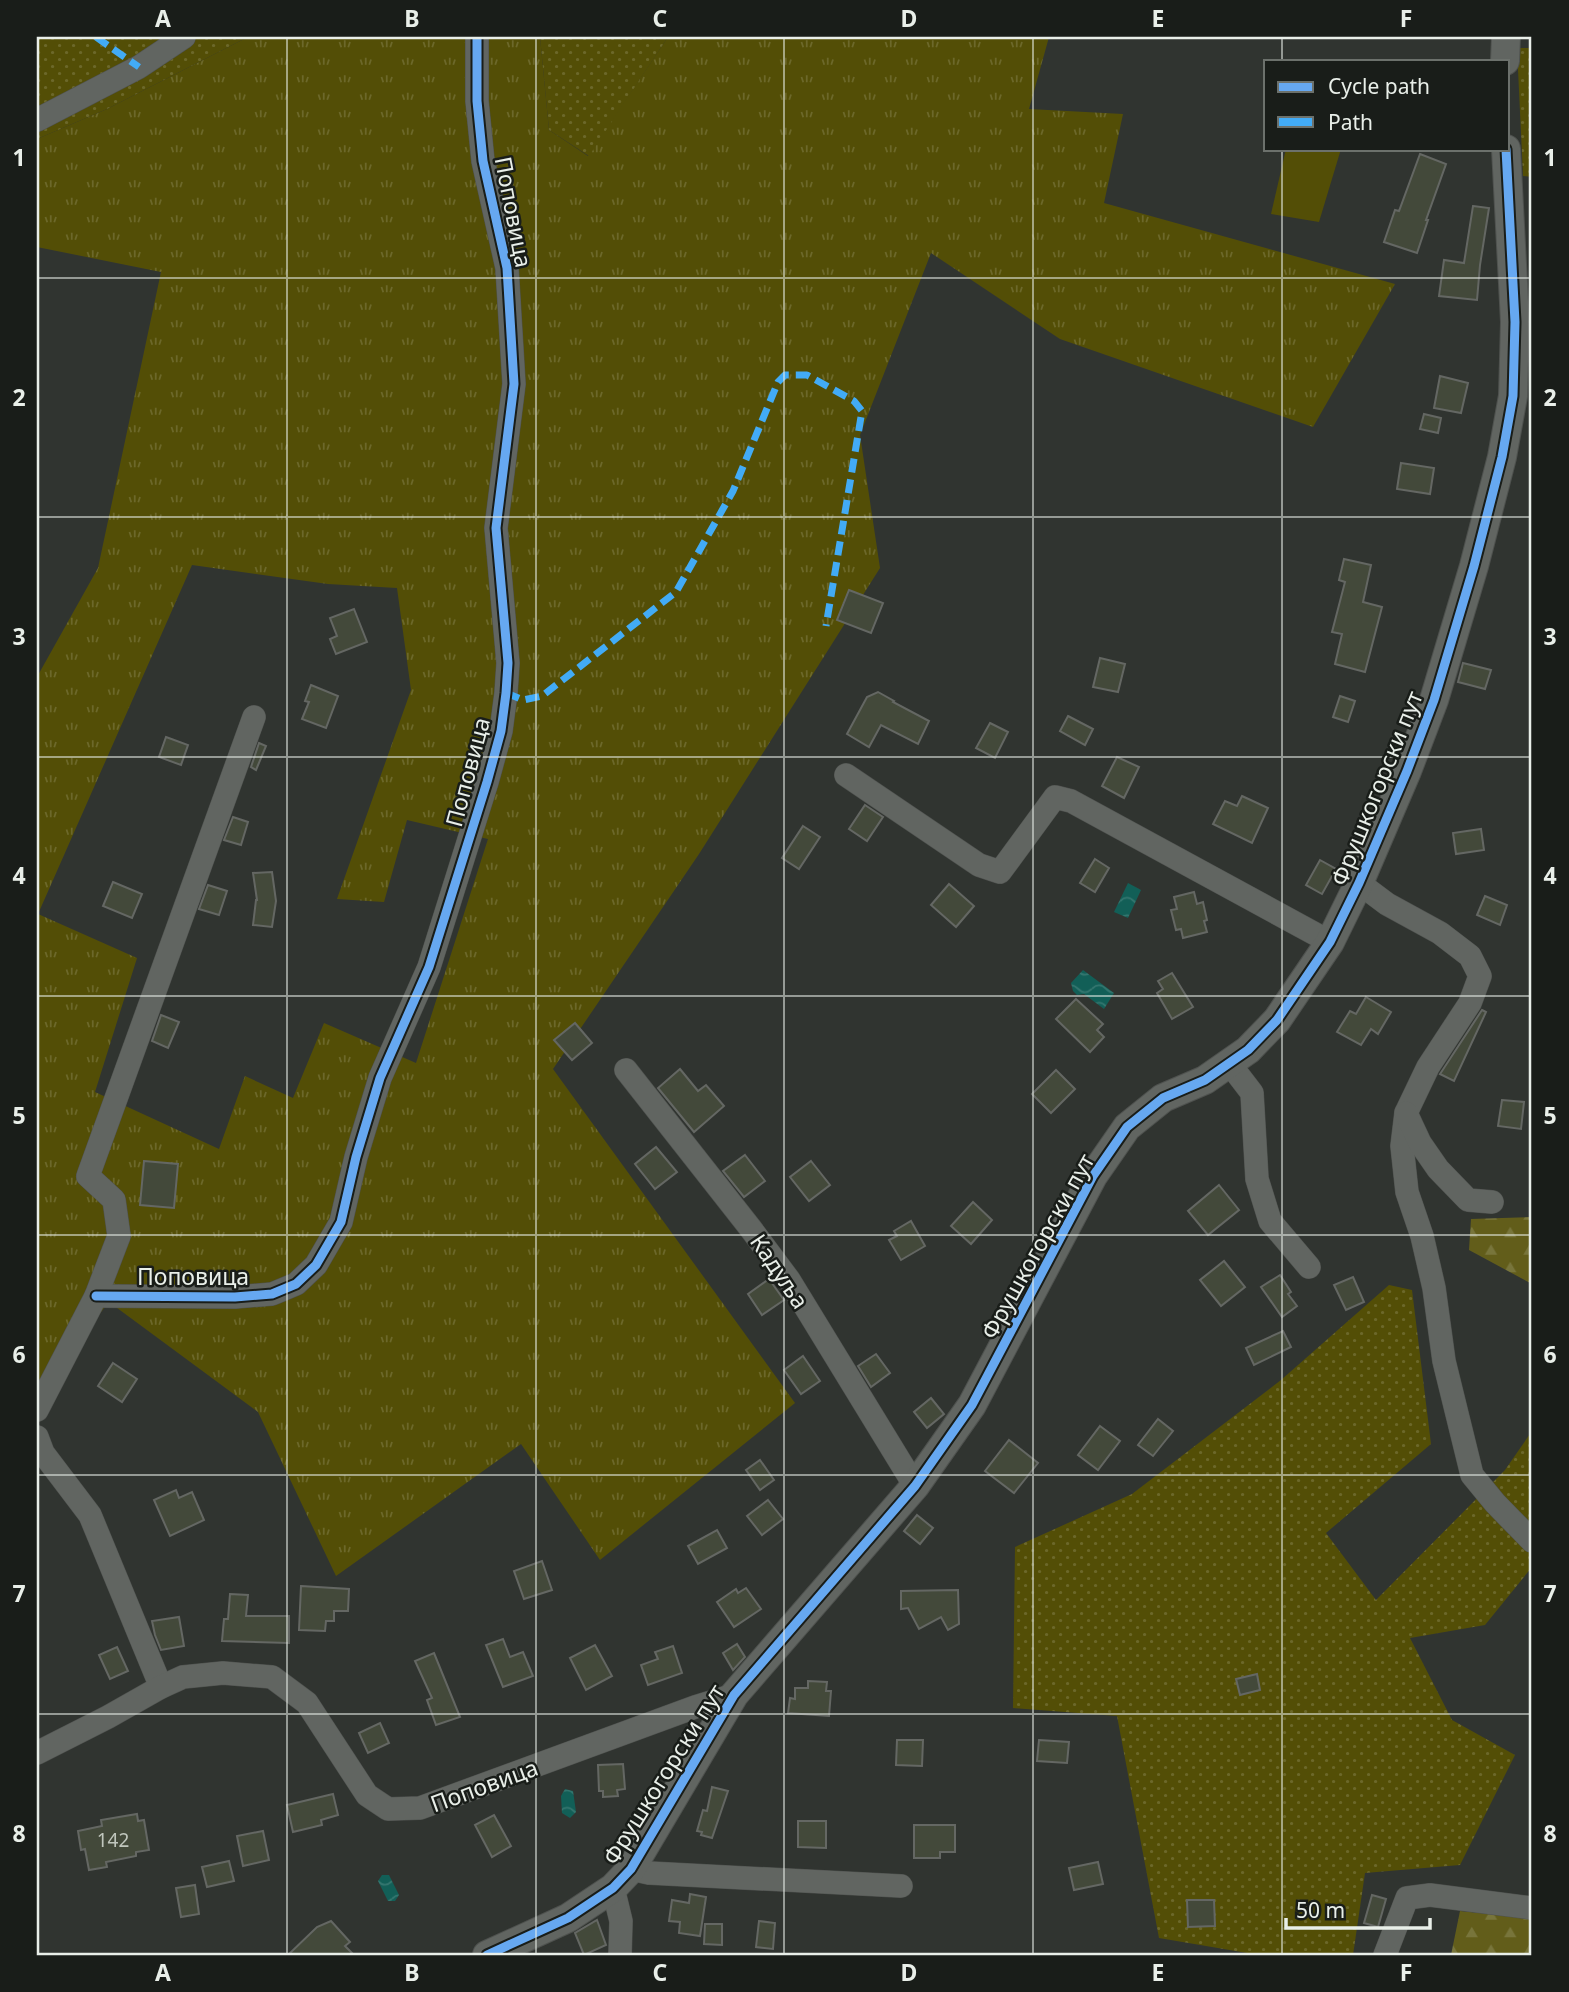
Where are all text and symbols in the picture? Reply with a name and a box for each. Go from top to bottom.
text: A [155,2,171,34]
text: B [404,2,420,34]
text: C [653,2,668,34]
text: D [901,2,917,34]
text: E [1152,2,1164,34]
text: F [1400,2,1412,34]
legend [1264,60,1510,150]
text: Cycle path [1328,72,1430,100]
text: Path [1328,108,1373,136]
text: 1 [12,141,26,173]
text: 1 [1543,141,1557,173]
street label: Поповица [488,154,540,270]
text: 2 [12,381,26,413]
text: 2 [1543,381,1557,413]
text: 3 [12,620,26,652]
text: 3 [1543,620,1557,652]
street label: Фрушкогорски пут [1322,686,1430,890]
street label: Поповица [437,714,497,830]
text: 4 [12,859,26,891]
text: 4 [1543,859,1557,891]
text: 5 [12,1099,26,1131]
text: 5 [1543,1099,1557,1131]
street label: Фрушкогорски пут [973,1147,1101,1344]
street label: Кадуља [743,1227,817,1315]
street label: Поповица [137,1260,249,1292]
text: 6 [12,1338,26,1370]
text: 6 [1543,1338,1557,1370]
text: 7 [12,1577,26,1609]
text: 7 [1543,1577,1557,1609]
street label: Фрушкогорски пут [594,1677,732,1870]
street label: Поповица [426,1751,542,1819]
text: 8 [12,1817,26,1849]
text: 8 [1543,1817,1557,1849]
house number: 142 [97,1827,129,1853]
scale bar [1286,1887,1429,1931]
text: 50 m [1296,1896,1345,1924]
text: A [155,1956,171,1988]
text: B [404,1956,420,1988]
text: C [653,1956,668,1988]
text: D [901,1956,917,1988]
text: E [1152,1956,1164,1988]
text: F [1400,1956,1412,1988]

